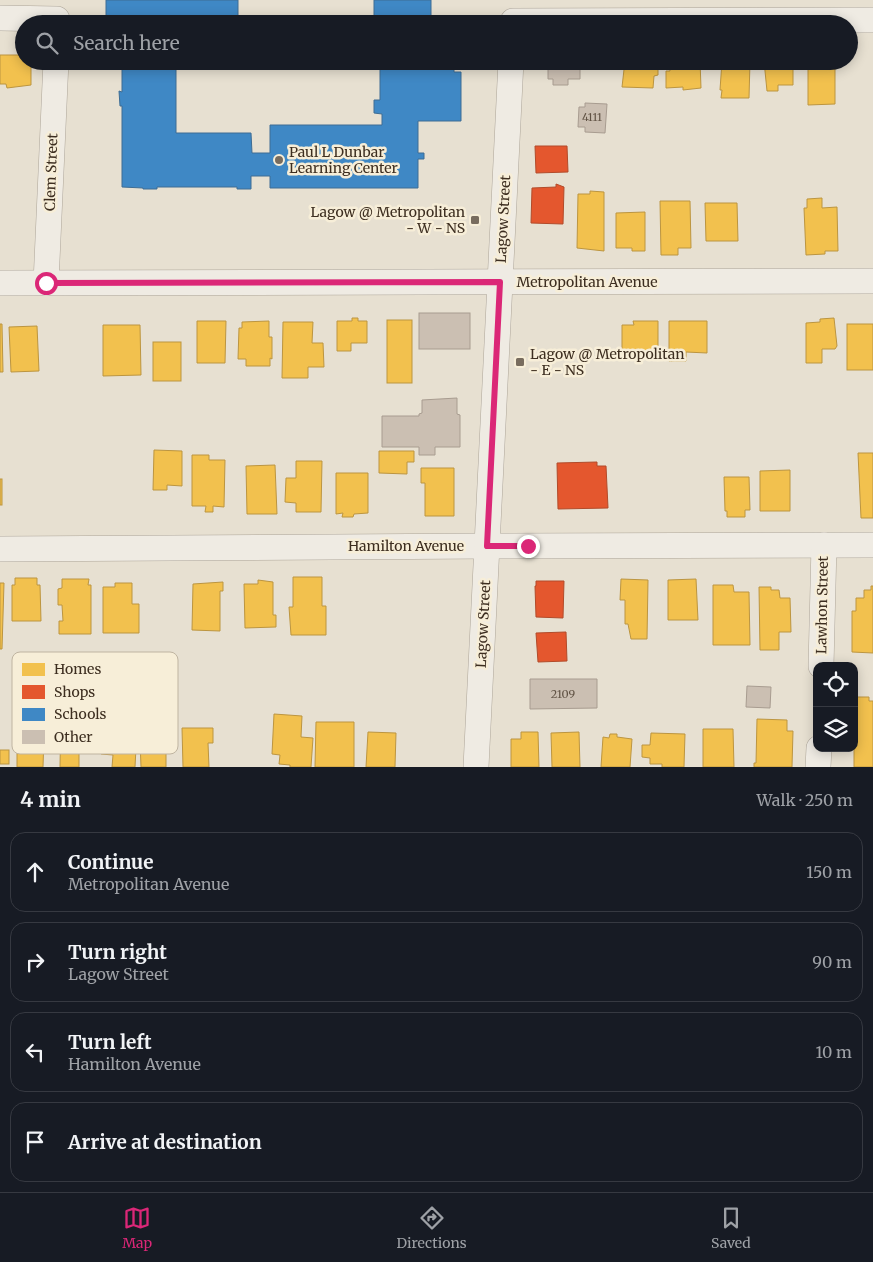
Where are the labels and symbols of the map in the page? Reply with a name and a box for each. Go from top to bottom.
house number: 4111 [582,110,602,124]
street label: Clem Street [41,132,61,211]
place label: Paul L Dunbar Learning Center [289,143,398,177]
marker: Paul L Dunbar Learning Center [273,154,285,166]
street label: Lagow Street [492,174,514,264]
place label: Lagow @ Metropolitan - W - NS [310,203,465,237]
marker: Lagow @ Metropolitan - W - NS [469,214,481,226]
route start [35,272,58,295]
street label: Metropolitan Avenue [516,273,658,291]
place label: Lagow @ Metropolitan - E - NS [530,345,685,379]
marker: Lagow @ Metropolitan - E - NS [514,356,526,368]
route end [517,535,540,558]
street label: Hamilton Avenue [348,537,464,555]
street label: Lawhon Street [812,555,832,654]
street label: Lagow Street [472,579,494,669]
legend [12,652,178,754]
text: Homes [54,660,101,678]
text: Shops [54,683,95,701]
house number: 2109 [551,687,576,701]
text: Schools [54,705,107,723]
text: Other [54,728,93,746]

